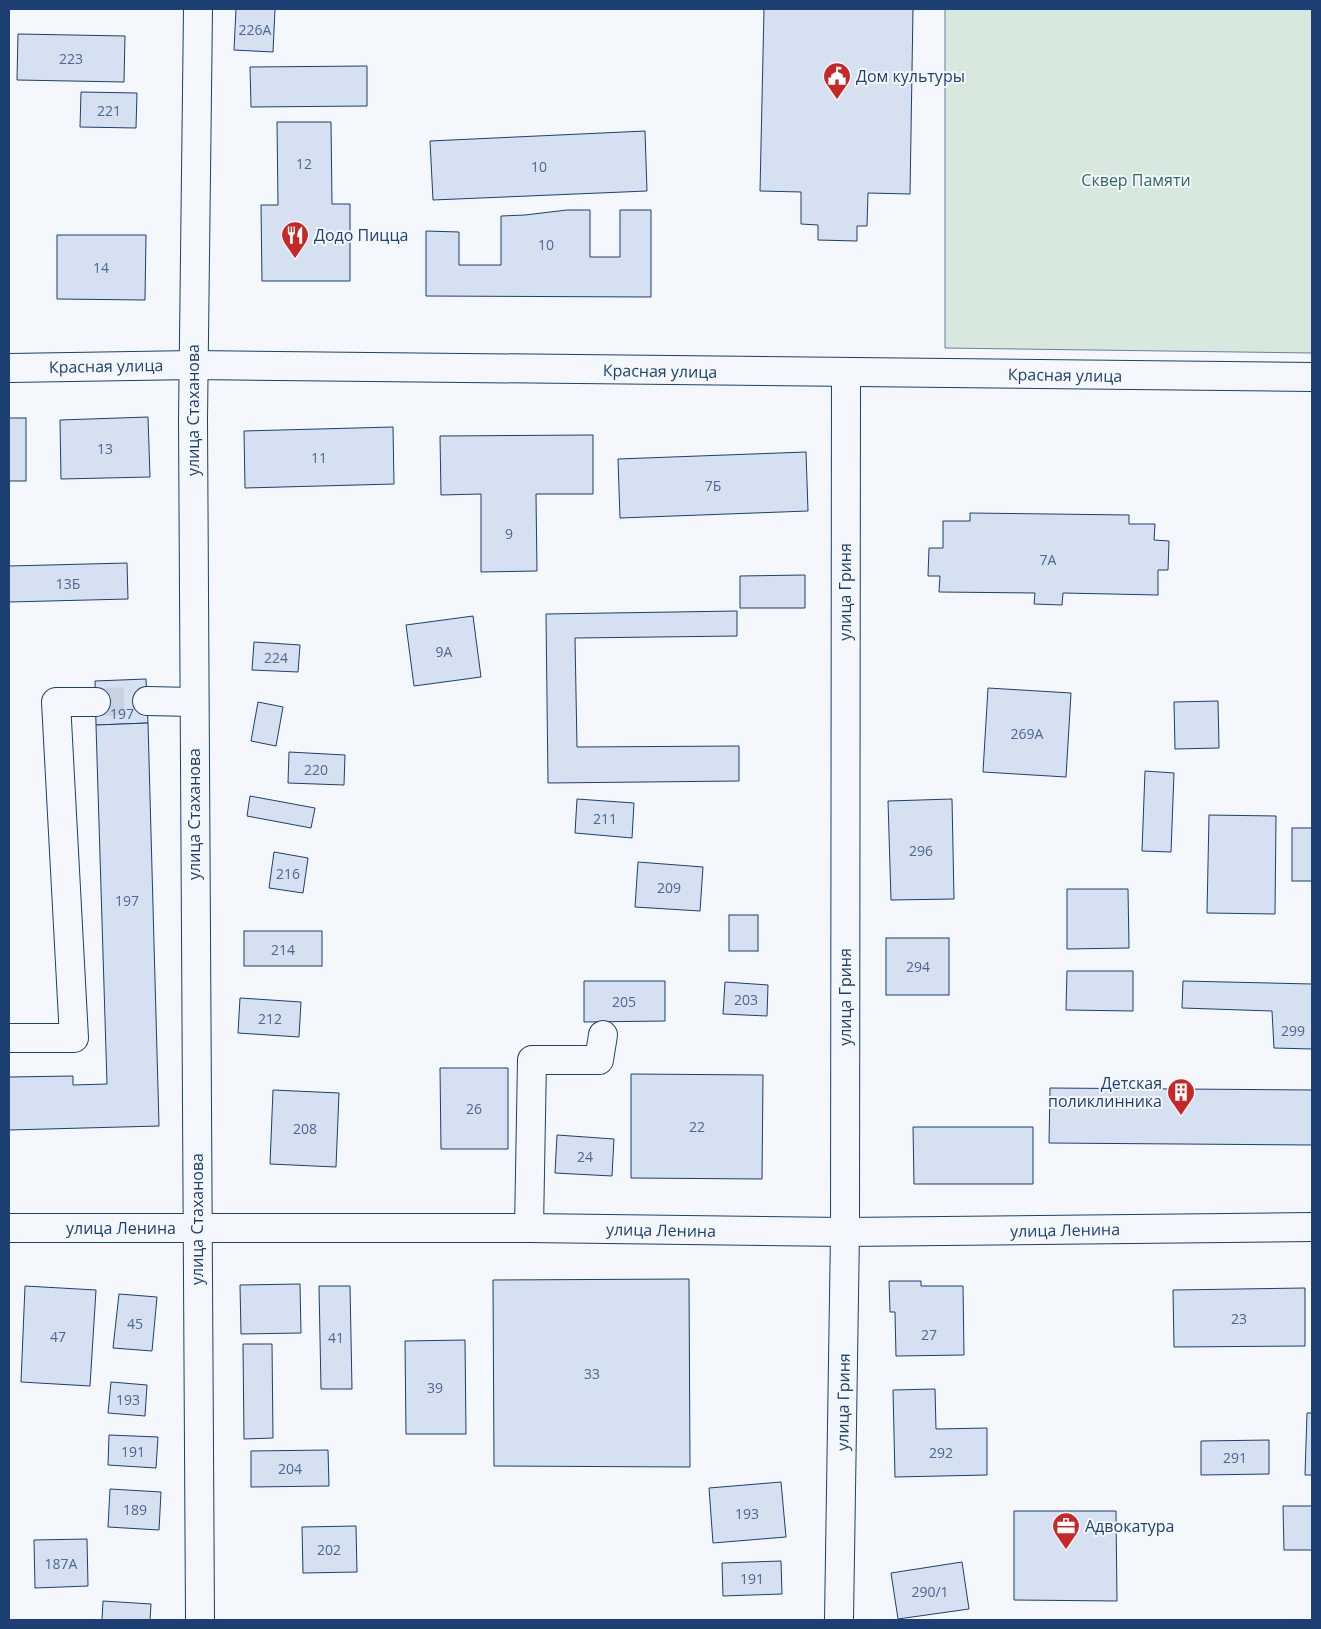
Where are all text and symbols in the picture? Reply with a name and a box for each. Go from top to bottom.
house number: 226А [239,20,272,39]
house number: 223 [59,49,83,68]
public building icon: Дом культуры [822,61,852,100]
place label: Дом культуры [856,65,965,87]
house number: 221 [97,101,121,120]
house number: 12 [296,154,312,173]
house number: 10 [531,157,547,176]
park label: Сквер Памяти [1081,169,1191,191]
restaurant icon: Додо Пицца [280,220,310,259]
place label: Додо Пицца [314,224,408,246]
house number: 10 [538,235,554,254]
house number: 14 [93,258,109,277]
street label: улица Стаханова [182,344,204,476]
street label: Красная улица [49,354,163,378]
street label: Красная улица [603,359,717,383]
street label: Красная улица [1008,363,1122,387]
house number: 13 [97,439,113,458]
house number: 11 [311,448,327,467]
house number: 7Б [705,476,721,495]
house number: 9 [505,524,513,543]
street label: улица Гриня [834,543,856,641]
house number: 7А [1040,550,1057,569]
house number: 13Б [56,574,80,593]
house number: 9А [436,642,453,661]
house number: 224 [264,648,288,667]
house number: 197 [110,704,134,723]
house number: 269А [1011,724,1044,743]
street label: улица Стаханова [183,748,205,880]
house number: 220 [304,760,328,779]
house number: 211 [593,809,617,828]
house number: 296 [909,841,933,860]
house number: 216 [276,864,300,883]
house number: 209 [657,878,681,897]
house number: 197 [115,891,139,910]
house number: 214 [271,940,295,959]
street label: улица Гриня [834,948,856,1046]
house number: 294 [906,957,930,976]
house number: 203 [734,990,758,1009]
house number: 205 [612,992,636,1011]
house number: 212 [258,1009,282,1028]
house number: 299 [1281,1021,1305,1040]
place label: Детская поликлинника [1048,1072,1162,1112]
building icon: Детская поликлинника [1166,1077,1196,1116]
house number: 26 [466,1099,482,1118]
house number: 22 [689,1117,705,1136]
house number: 208 [293,1119,317,1138]
house number: 24 [577,1147,593,1166]
street label: улица Стаханова [186,1153,208,1285]
street label: улица Ленина [66,1217,176,1239]
street label: улица Ленина [606,1218,716,1242]
street label: улица Ленина [1010,1218,1120,1242]
house number: 23 [1231,1309,1247,1328]
house number: 45 [127,1314,143,1333]
house number: 27 [921,1325,937,1344]
house number: 47 [50,1327,66,1346]
house number: 41 [328,1328,344,1347]
street label: улица Гриня [831,1353,855,1451]
house number: 33 [584,1364,600,1383]
house number: 39 [427,1378,443,1397]
house number: 193 [116,1390,140,1409]
house number: 191 [121,1442,145,1461]
house number: 292 [929,1443,953,1462]
house number: 291 [1223,1448,1247,1467]
house number: 204 [278,1459,302,1478]
house number: 189 [123,1500,147,1519]
house number: 193 [735,1504,759,1523]
office icon: Адвокатура [1051,1511,1081,1550]
place label: Адвокатура [1085,1515,1175,1537]
house number: 202 [317,1540,341,1559]
house number: 187А [45,1554,78,1573]
house number: 191 [740,1569,764,1588]
house number: 290/1 [911,1582,949,1601]

